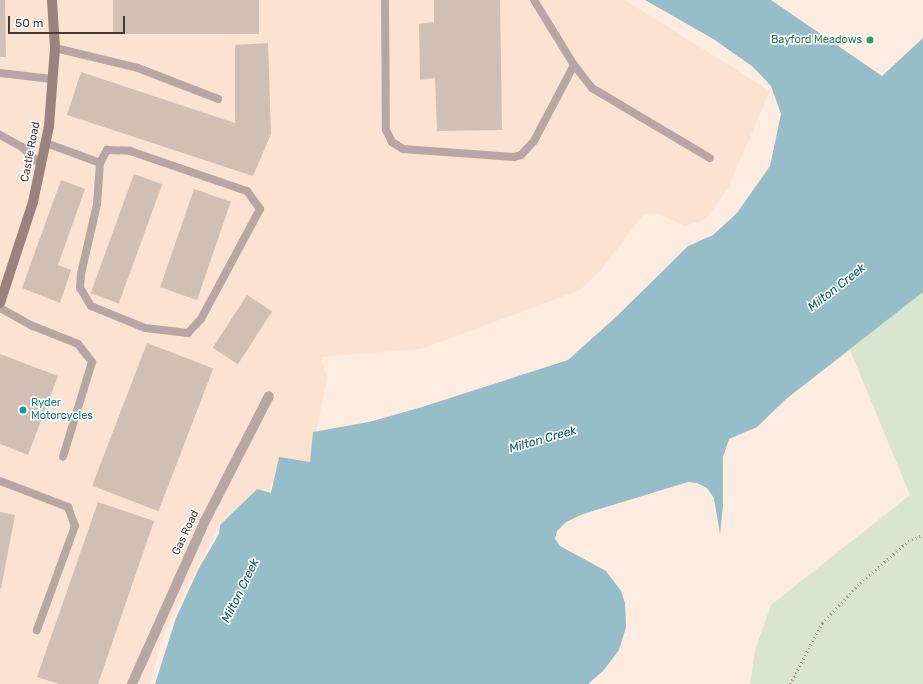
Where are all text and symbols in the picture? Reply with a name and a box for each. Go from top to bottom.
scale bar [10,8,127,34]
text: 50 m [15,16,43,30]
place label: Bayford Meadows [771,33,862,47]
marker: Bayford Meadows [865,35,875,45]
street label: Castle Road [19,121,43,183]
water label: Milton Creek [805,261,869,315]
place label: Ryder Motorcycles [31,397,93,423]
marker: Ryder Motorcycles [18,405,28,415]
water label: Milton Creek [508,424,578,456]
street label: Gas Road [170,508,202,558]
water label: Milton Creek [219,557,263,625]

